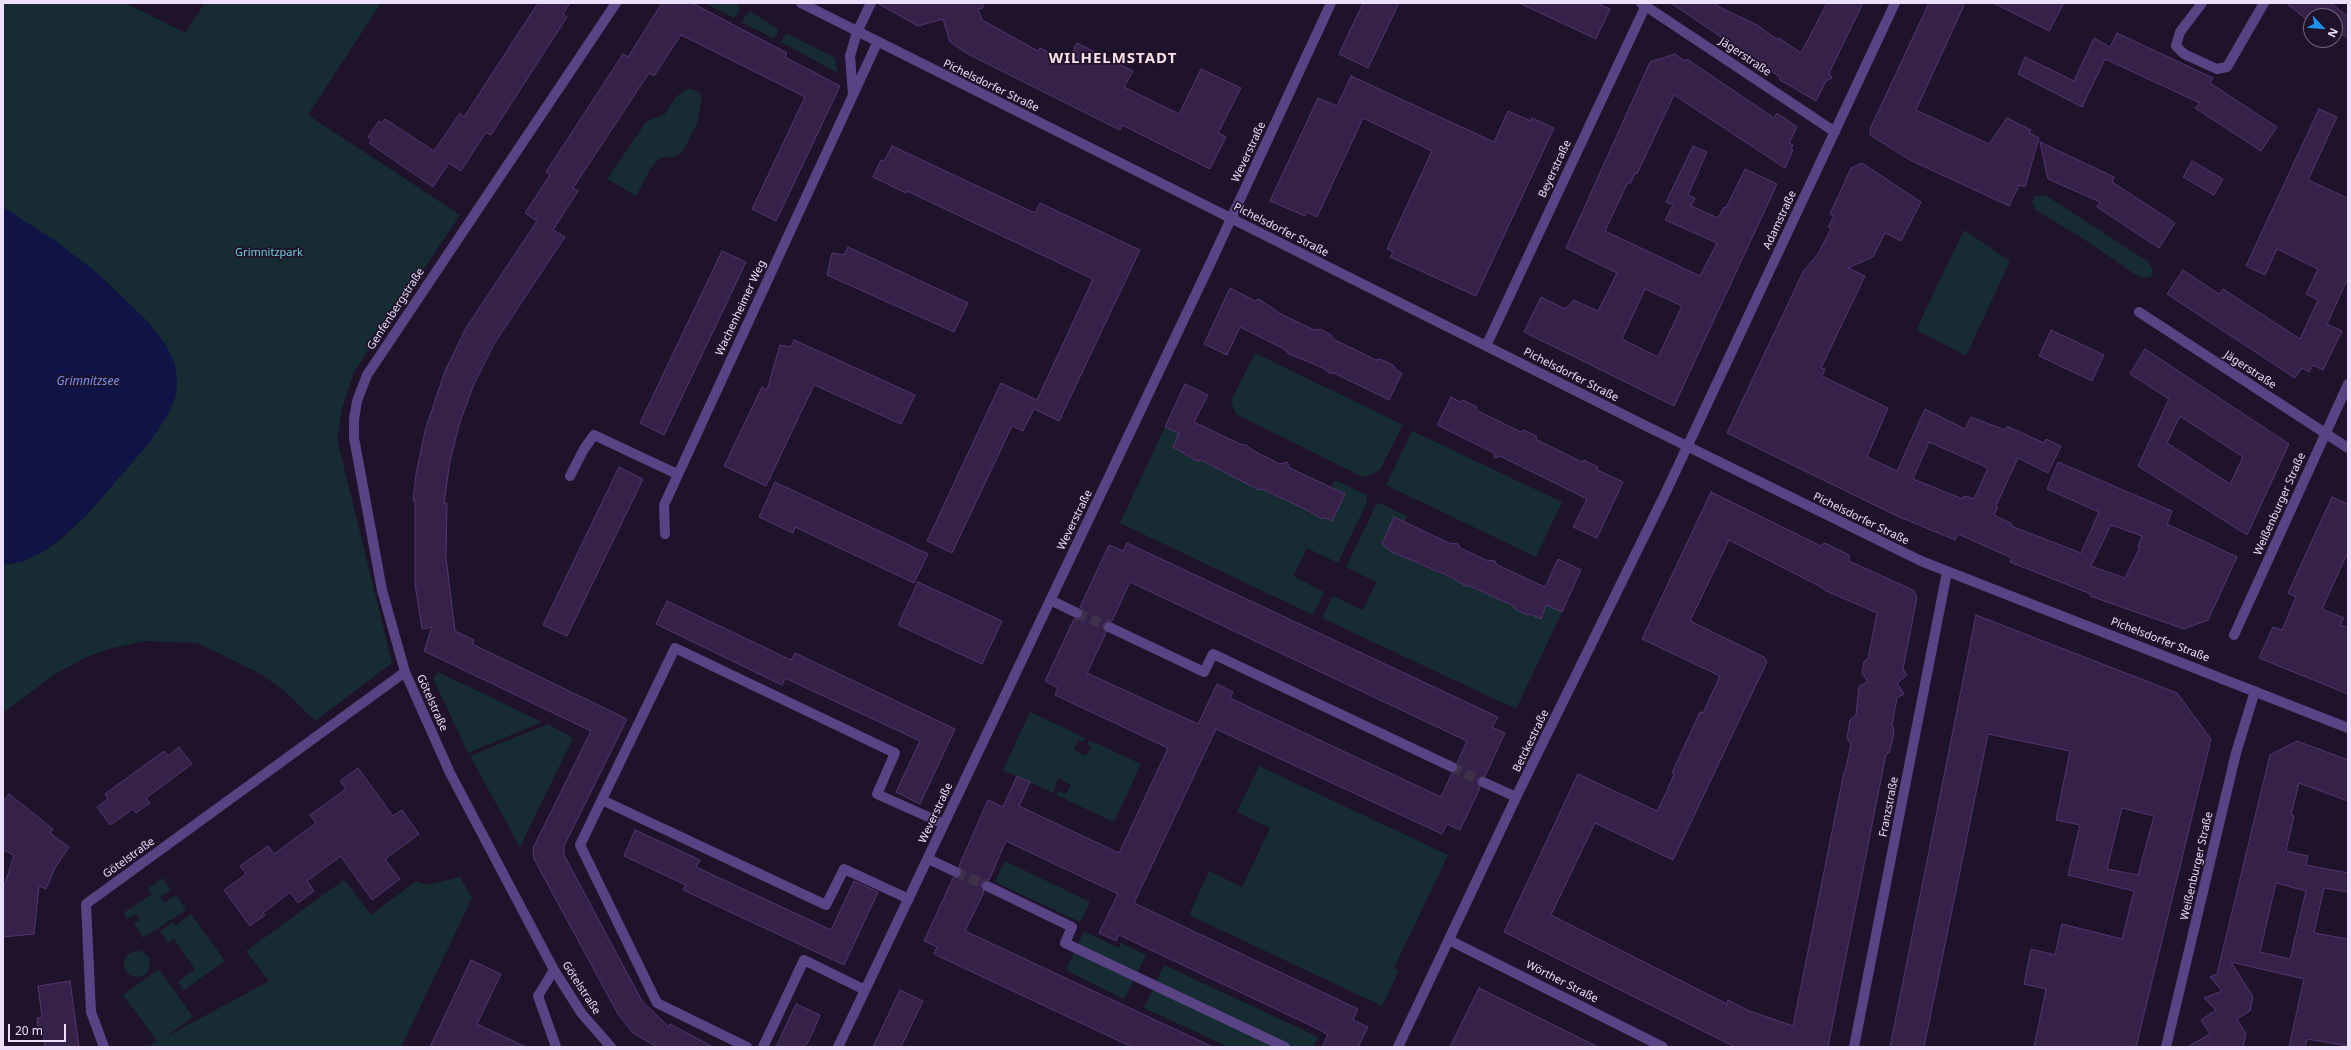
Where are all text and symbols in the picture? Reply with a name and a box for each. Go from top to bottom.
north arrow [2303,8,2343,48]
text: N [2325,26,2342,40]
street label: Jägerstraße [1717,35,1773,79]
district label: WILHELMSTADT [1049,50,1177,68]
street label: Pichelsdorfer Straße [941,57,1041,115]
street label: Weverstraße [1229,120,1269,184]
street label: Beyerstraße [1536,138,1574,200]
street label: Adamstraße [1761,189,1799,251]
street label: Pichelsdorfer Straße [1231,200,1331,260]
park label: Grimnitzpark [235,246,303,260]
street label: Wachenheimer Weg [713,258,769,358]
street label: Genfenbergstraße [365,266,427,352]
street label: Pichelsdorfer Straße [1521,345,1621,405]
street label: Jägerstraße [2221,348,2279,392]
water label: Grimnitzsee [56,375,120,389]
street label: Weißenburger Straße [2251,451,2309,557]
street label: Weverstraße [1055,488,1095,552]
street label: Pichelsdorfer Straße [1811,490,1911,548]
street label: Pichelsdorfer Straße [2109,615,2211,665]
street label: Götelstraße [414,673,450,733]
street label: Betckestraße [1510,708,1552,774]
street label: Franzstraße [1877,776,1901,838]
street label: Weverstraße [916,781,956,845]
street label: Weißenburger Straße [2178,810,2216,922]
street label: Götelstraße [101,835,157,881]
street label: Wörther Straße [1524,958,1600,1006]
street label: Götelstraße [559,959,603,1017]
scale bar [10,1016,68,1042]
text: 20 m [15,1022,43,1039]

